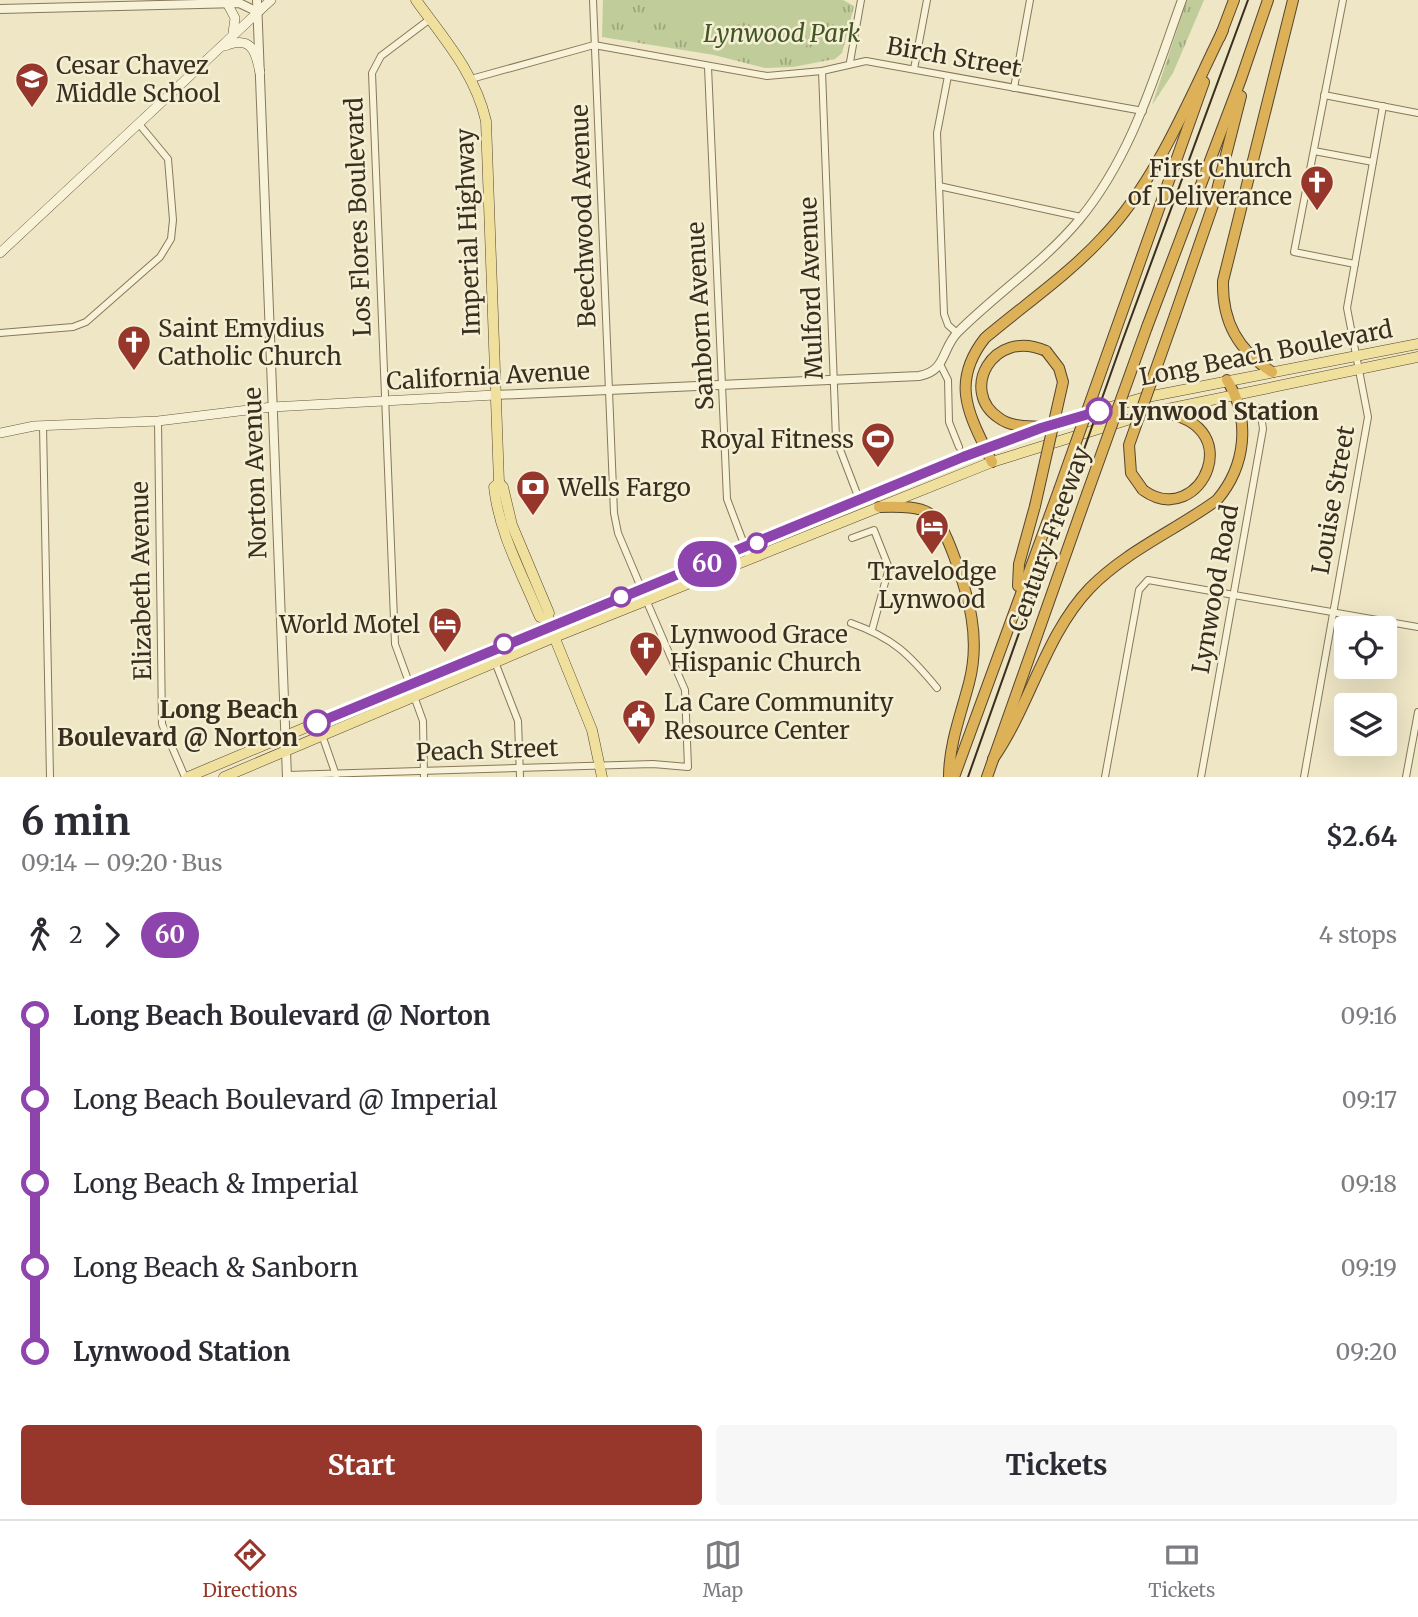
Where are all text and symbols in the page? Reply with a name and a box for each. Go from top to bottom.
park label: Lynwood Park [704,18,860,49]
street label: Birch Street [884,30,1024,84]
place label: Cesar Chavez Middle School [56,50,220,109]
school or university icon: Cesar Chavez Middle School [13,60,51,109]
street label: Los Flores Boulevard [338,97,378,337]
street label: Beechwood Avenue [564,104,602,328]
street label: Imperial Highway [449,128,487,336]
place label: First Church of Deliverance [1128,153,1292,212]
church icon: First Church of Deliverance [1298,163,1336,212]
street label: Mulford Avenue [792,196,830,380]
street label: Sanborn Avenue [680,221,720,411]
place label: Saint Emydius Catholic Church [158,313,342,372]
street label: Long Beach Boulevard [1137,313,1395,393]
church icon: Saint Emydius Catholic Church [115,323,153,372]
street label: California Avenue [385,355,591,397]
street label: Norton Avenue [237,387,273,559]
place label: Lynwood Station [1118,396,1319,427]
marker: Lynwood Station [1086,398,1112,424]
sports icon: Royal Fitness [859,420,897,469]
street label: Louise Street [1305,423,1361,577]
place label: Royal Fitness [700,424,854,455]
street label: Century Freeway [1001,442,1097,636]
bank icon: Wells Fargo [514,468,552,517]
place label: Wells Fargo [557,472,691,503]
street label: Elizabeth Avenue [124,481,158,681]
street label: Lynwood Road [1185,502,1245,676]
hotel icon: Travelodge Lynwood [913,507,951,556]
unlabelled marker [747,533,767,553]
line badge: 60 [676,541,738,587]
text: 60 [692,548,722,579]
place label: Travelodge Lynwood [868,556,996,615]
unlabelled marker [611,587,631,607]
hotel icon: World Motel [426,605,464,654]
place label: World Motel [278,609,420,640]
map controls [1334,616,1397,756]
button: locate [1334,616,1397,679]
place label: Lynwood Grace Hispanic Church [670,619,861,678]
church icon: Lynwood Grace Hispanic Church [627,629,665,678]
unlabelled marker [494,634,514,654]
place label: La Care Community Resource Center [664,687,894,746]
button: layers [1334,693,1397,756]
place label: Long Beach Boulevard @ Norton [57,694,298,753]
public building icon: La Care Community Resource Center [620,697,658,746]
marker: Long Beach Boulevard @ Norton [304,710,330,736]
street label: Peach Street [415,732,559,768]
text: 6 min [21,798,130,845]
text: $2.64 [1326,820,1397,853]
text: 09:14 – 09:20 · Bus [21,848,223,877]
icon: walk [21,916,59,954]
icon: forward [93,916,131,954]
text: 60 [155,919,185,950]
text: 2 [69,920,83,949]
text: 4 stops [1319,920,1397,949]
text: Long Beach Boulevard @ Norton [73,999,490,1032]
text: 09:16 [1341,1001,1397,1030]
text: Long Beach Boulevard @ Imperial [73,1083,498,1116]
text: 09:17 [1342,1085,1397,1114]
text: Long Beach & Imperial [73,1167,358,1200]
text: 09:18 [1341,1169,1397,1198]
text: Long Beach & Sanborn [73,1251,358,1284]
text: 09:19 [1341,1253,1397,1282]
text: Lynwood Station [73,1335,291,1368]
text: 09:20 [1335,1337,1397,1366]
button: Start [21,1425,702,1505]
button: Tickets [716,1425,1397,1505]
tab: Directions [203,1536,298,1602]
tab: Map [703,1536,743,1602]
tab: Tickets [1148,1536,1215,1602]

